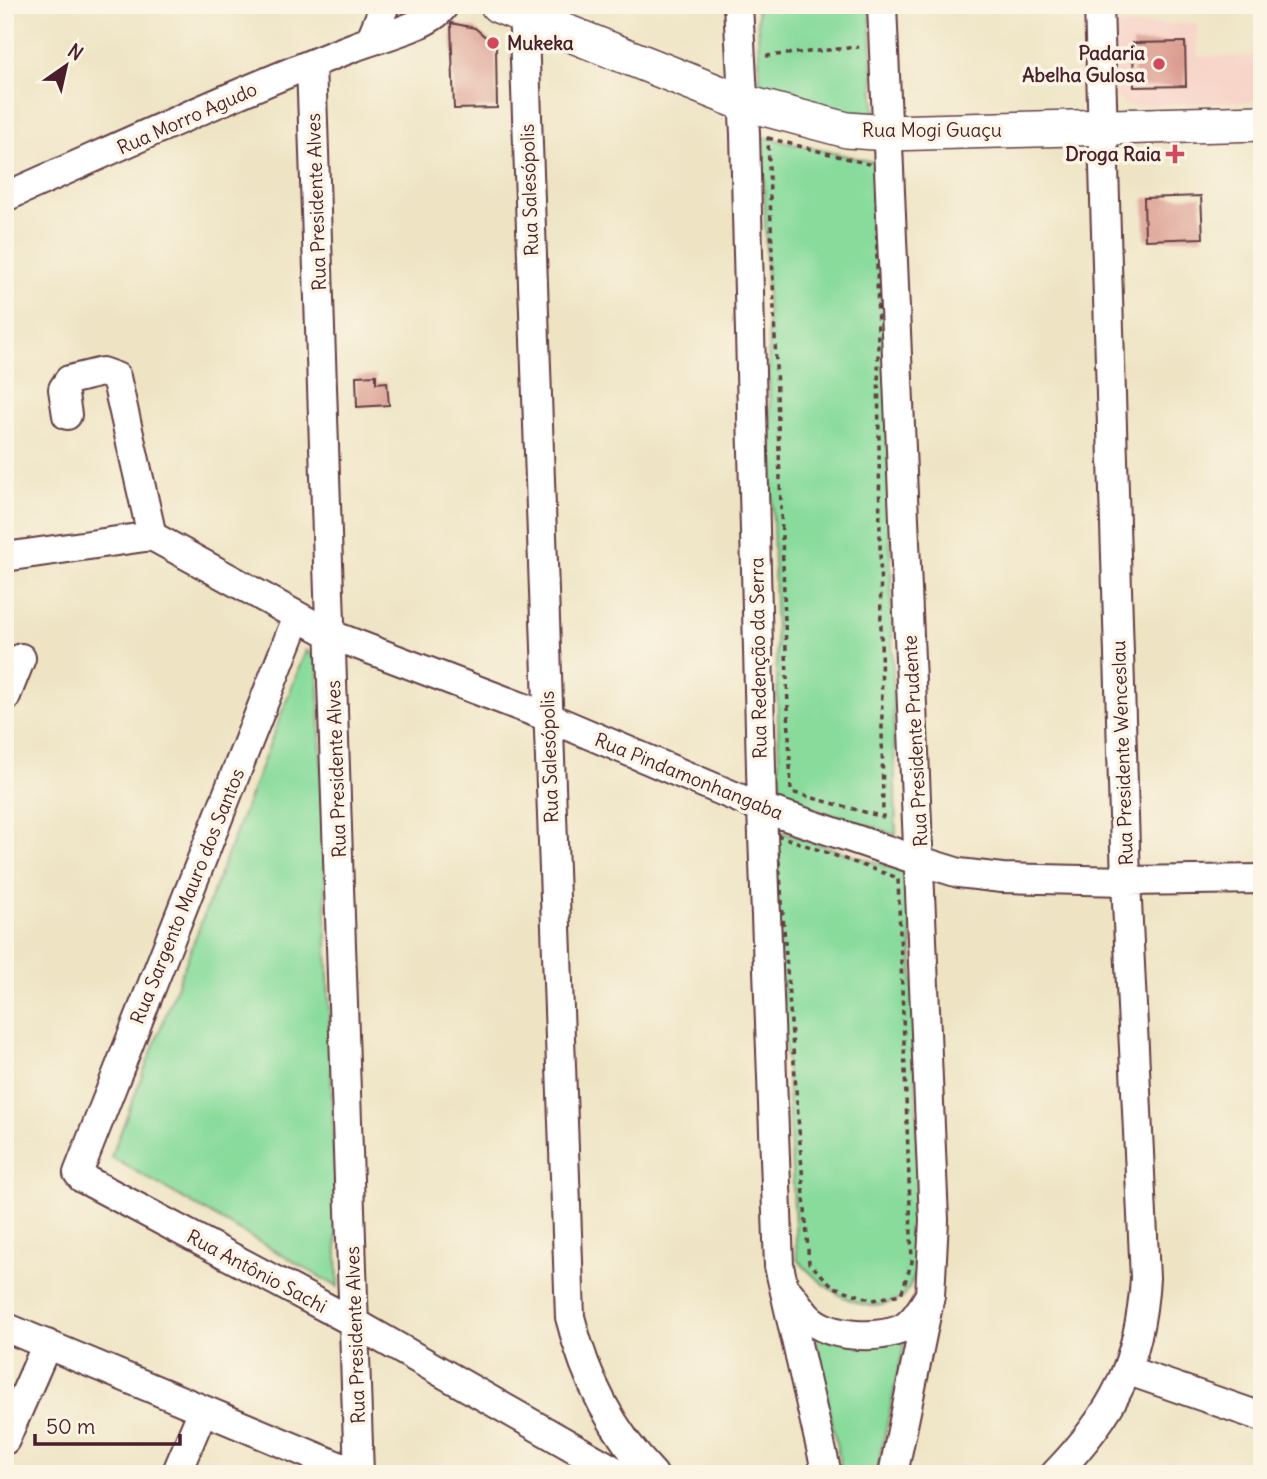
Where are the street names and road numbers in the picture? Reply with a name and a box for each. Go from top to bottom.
street label: Rua Morro Agudo [113,76,261,160]
street label: Rua Presidente Alves [301,113,331,291]
street label: Rua Mogi Guaçu [862,118,1002,142]
street label: Rua Salesópolis [515,123,543,257]
street label: Rua Redenção da Serra [744,557,772,759]
street label: Rua Presidente Prudente [897,635,933,847]
street label: Rua Presidente Wenceslau [1106,640,1138,866]
street label: Rua Presidente Alves [321,680,351,858]
street label: Rua Salesópolis [535,690,563,824]
street label: Rua Pindamonhangaba [591,727,787,825]
street label: Rua Sargento Mauro dos Santos [125,765,249,1027]
street label: Rua Antônio Sachi [183,1224,331,1318]
street label: Rua Presidente Alves [340,1246,370,1424]

